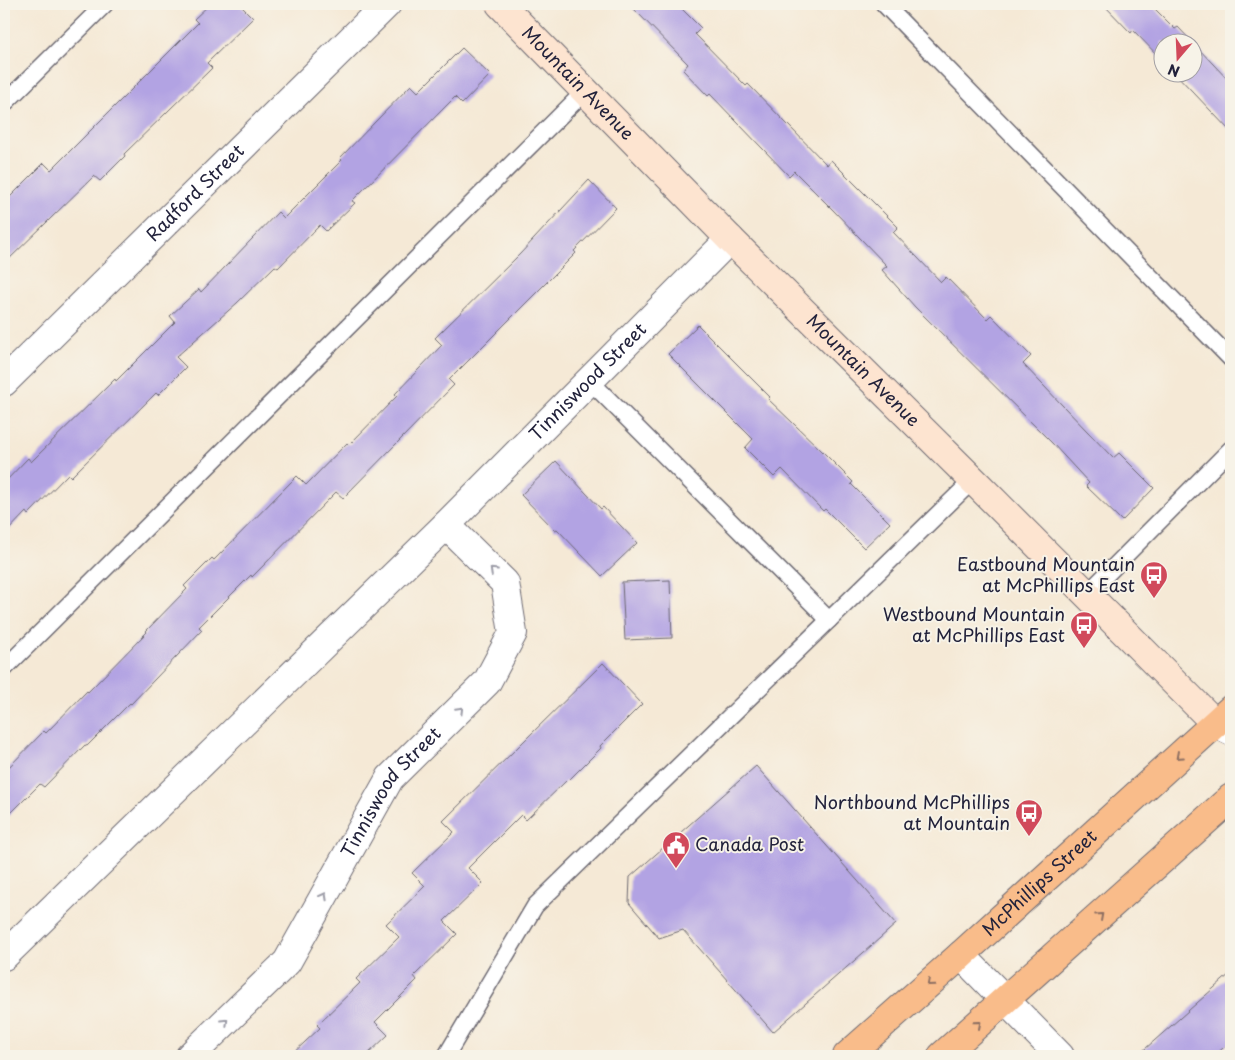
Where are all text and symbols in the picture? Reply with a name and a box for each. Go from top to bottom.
street label: Mountain Avenue [516,19,641,145]
north arrow [1152,32,1202,82]
text: N [1165,59,1182,82]
street label: Radford Street [139,137,250,247]
street label: Mountain Avenue [801,307,927,432]
street label: Tinniswood Street [522,316,652,446]
place label: Eastbound Mountain at McPhillips East [957,550,1135,598]
bus stop icon: Eastbound Mountain at McPhillips East [1139,560,1169,599]
one-way arrow [489,568,498,577]
place label: Westbound Mountain at McPhillips East [883,600,1065,648]
bus stop icon: Westbound Mountain at McPhillips East [1069,610,1099,649]
one-way arrow [454,706,463,715]
street label: Tinniswood Street [333,720,446,862]
one-way arrow [1176,750,1185,759]
place label: Northbound McPhillips at Mountain [814,788,1010,836]
bus stop icon: Northbound McPhillips at Mountain [1014,798,1044,837]
street label: McPhillips Street [975,822,1102,942]
public building icon: Canada Post [661,830,691,869]
place label: Canada Post [695,830,804,857]
one-way arrow [318,892,328,901]
one-way arrow [1094,913,1103,922]
one-way arrow [926,978,935,987]
one-way arrow [219,1019,228,1028]
one-way arrow [973,1021,982,1030]

